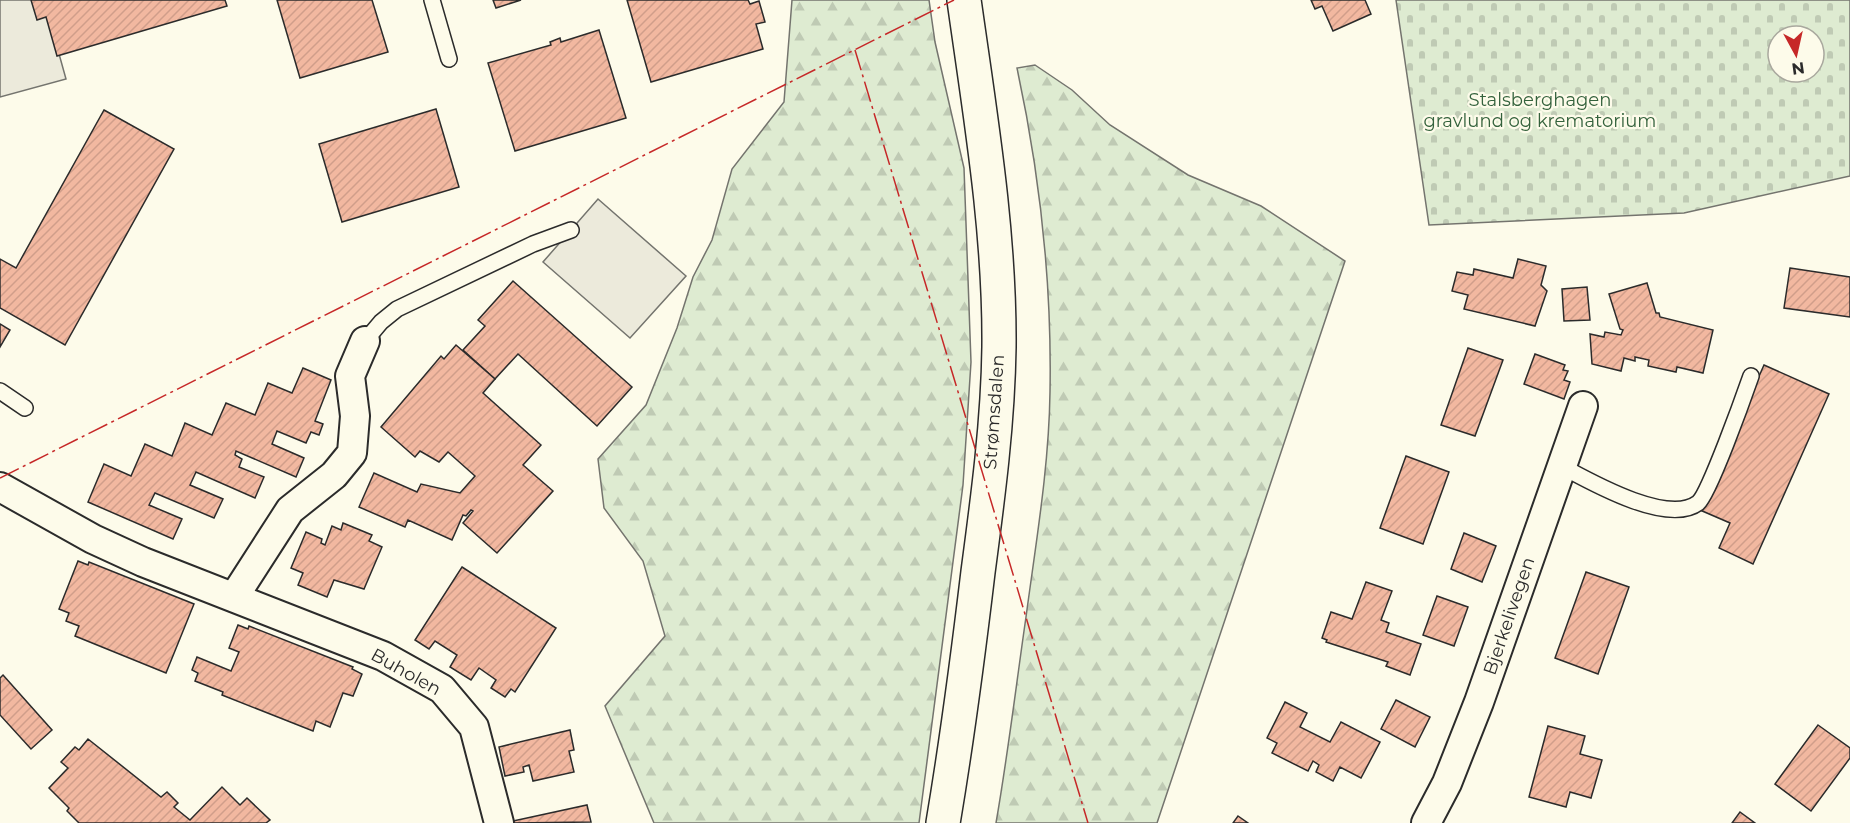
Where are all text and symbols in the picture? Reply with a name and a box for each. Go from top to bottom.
north arrow [1766,24,1826,84]
text: N [1790,58,1806,79]
park label: Stalsberghagen gravlund og krematorium [1424,89,1656,132]
street label: Strømsdalen [979,354,1009,470]
street label: Bjerkelivegen [1479,554,1539,678]
street label: Buholen [367,644,445,700]

